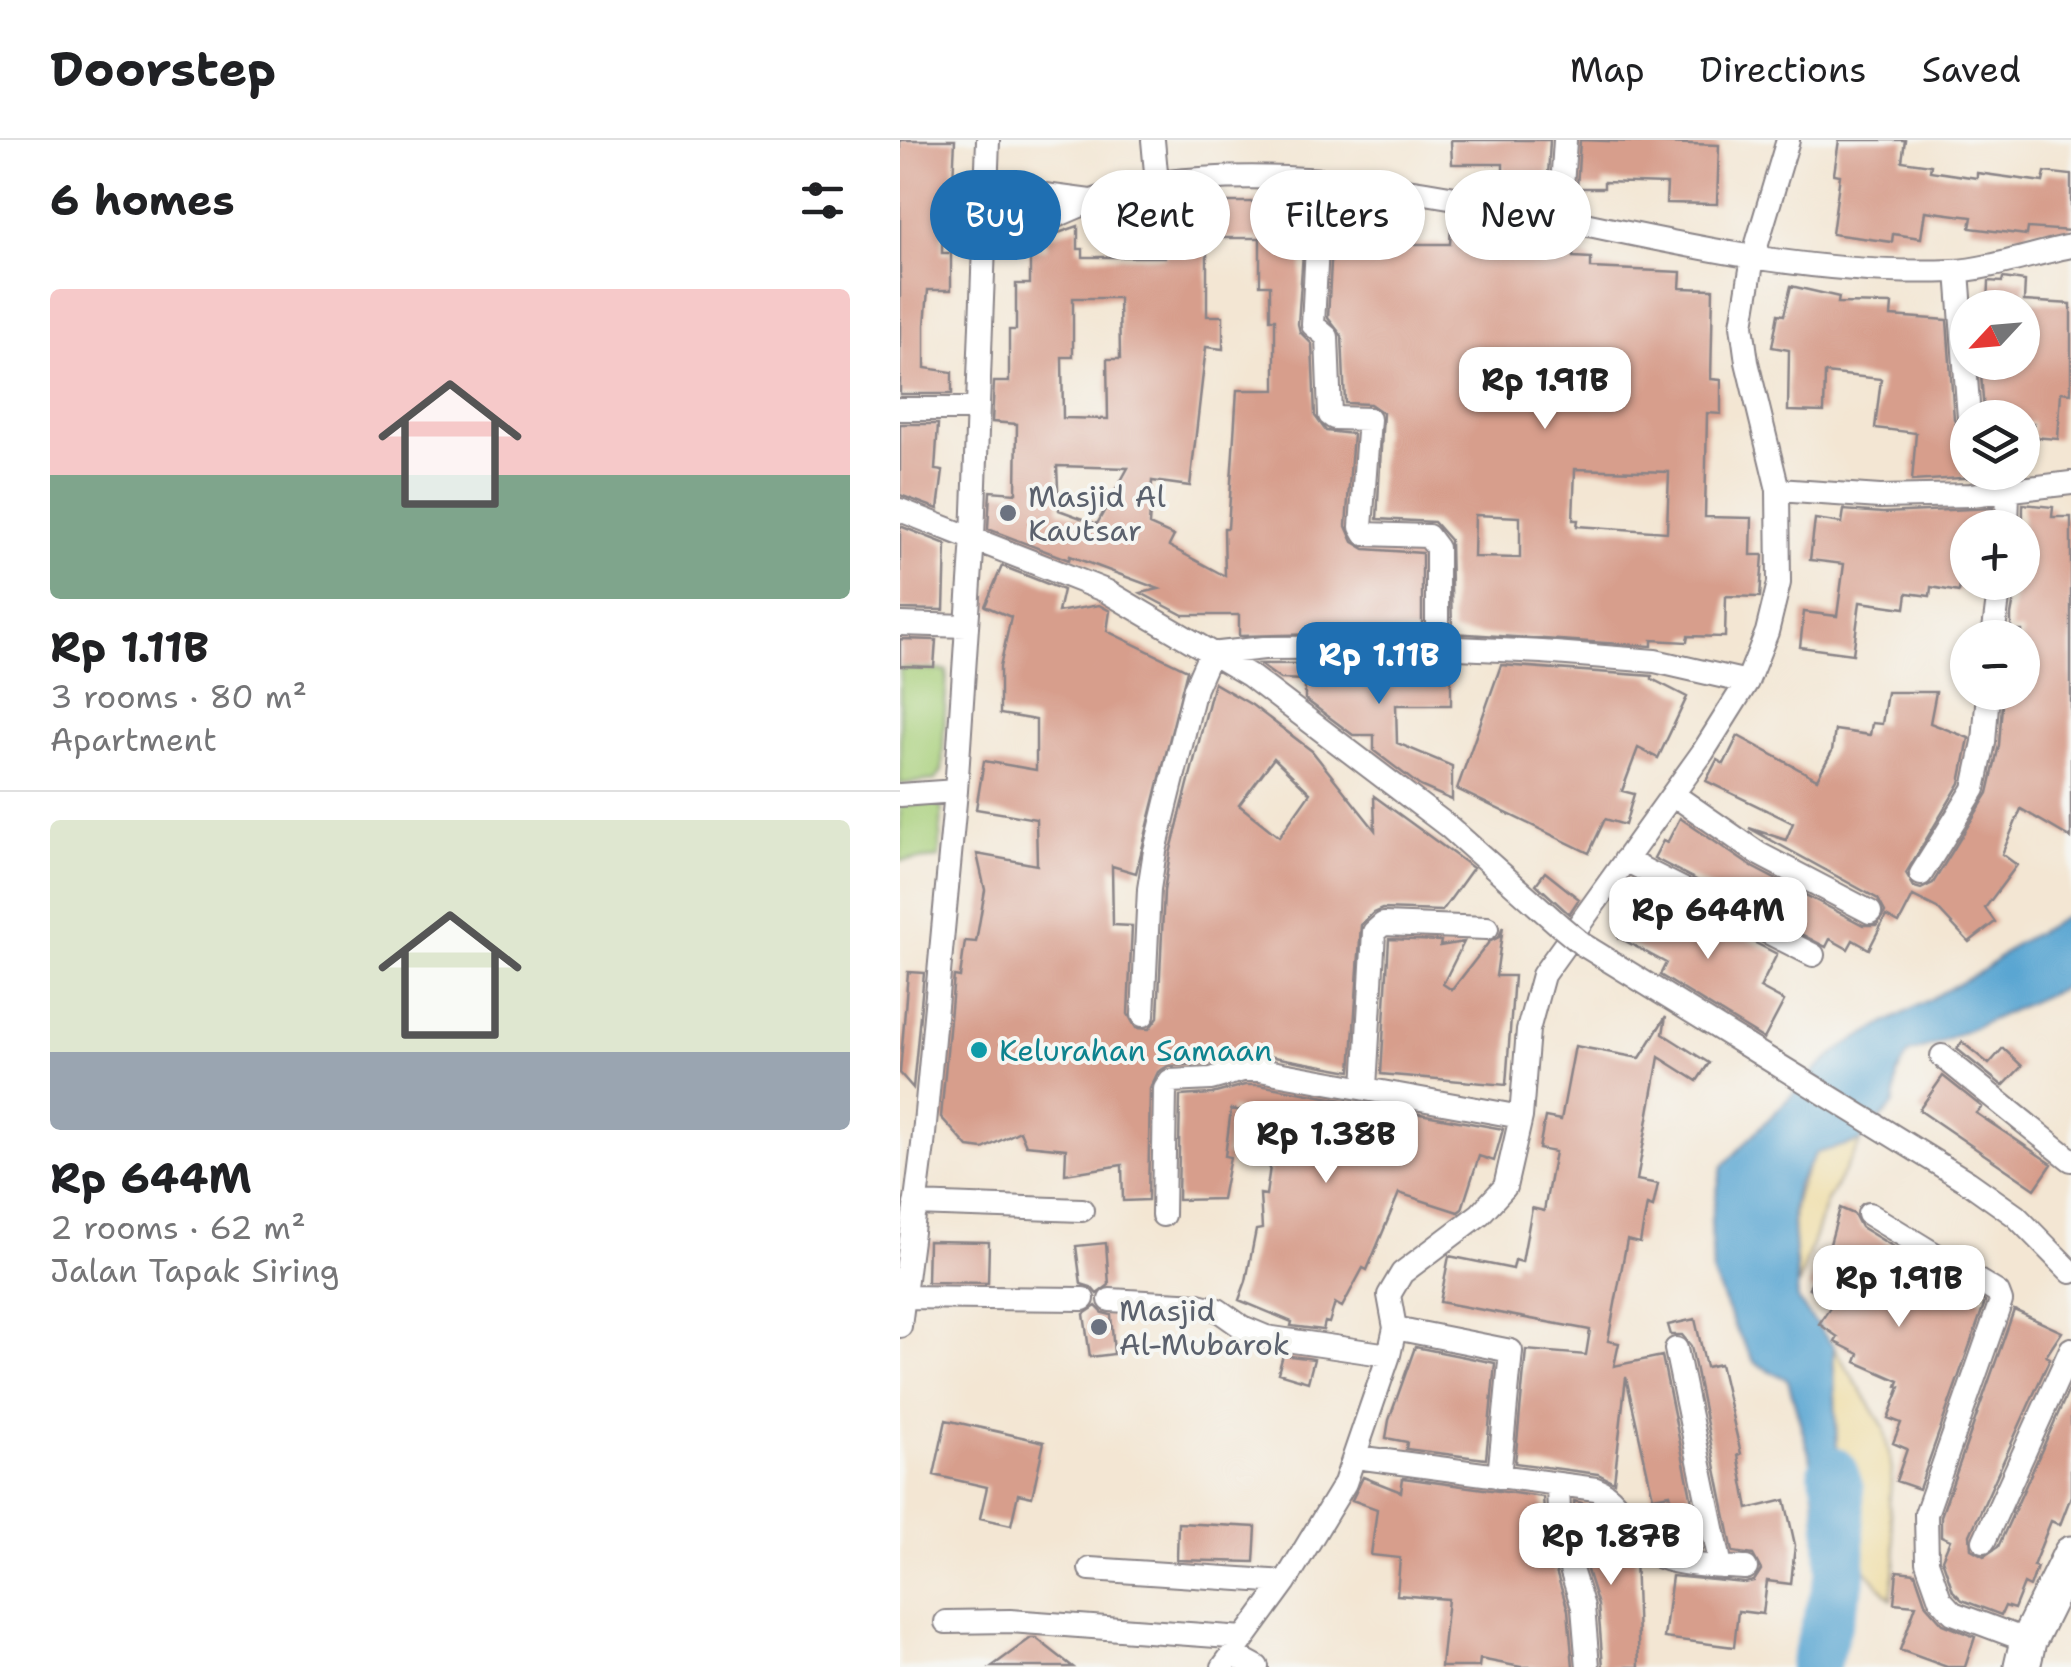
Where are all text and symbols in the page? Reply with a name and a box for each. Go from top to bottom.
text: Doorstep [50,37,276,101]
text: Map [1570,46,1645,93]
text: Directions [1700,46,1867,93]
text: Saved [1922,46,2021,93]
chip: Buy [930,170,1061,260]
chip: Rent [1081,170,1230,260]
chip: Filters [1250,170,1425,260]
chip: New [1445,170,1591,260]
text: 6 homes [50,172,235,228]
icon: filters [795,173,850,228]
north arrow [1950,290,2040,380]
map controls [1950,290,2040,710]
pin: Rp 1.91B [1442,347,1648,432]
icon: home [360,354,540,534]
text: Rp 1.91B [1481,358,1609,401]
button: layers [1950,400,2040,490]
place label: Masjid Al Kautsar [1028,476,1166,551]
marker: Masjid Al Kautsar [997,502,1019,524]
button: + [1950,510,2040,600]
text: Rp 1.11B [50,619,209,675]
button: − [1950,620,2040,710]
pin: Rp 1.11B [1276,622,1482,707]
text: Rp 1.11B [1318,633,1440,676]
text: 3 rooms · 80 m² [50,675,307,718]
text: Apartment [50,718,217,761]
pin: Rp 644M [1616,877,1800,962]
icon: home [360,885,540,1065]
text: Rp 644M [1631,888,1785,931]
place label: Kelurahan Samaan [999,1030,1272,1071]
marker: Kelurahan Samaan [968,1039,990,1061]
pin: Rp 1.38B [1223,1101,1429,1186]
text: Rp 1.38B [1256,1112,1396,1155]
text: Rp 644M [50,1150,252,1206]
text: 2 rooms · 62 m² [50,1206,306,1249]
pin: Rp 1.91B [1796,1245,2002,1330]
text: Jalan Tapak Siring [50,1249,339,1292]
text: Rp 1.91B [1835,1256,1963,1299]
place label: Masjid Al-Mubarok [1119,1290,1290,1365]
marker: Masjid Al-Mubarok [1088,1316,1110,1338]
pin: Rp 1.87B [1508,1503,1714,1588]
text: Rp 1.87B [1541,1514,1681,1557]

